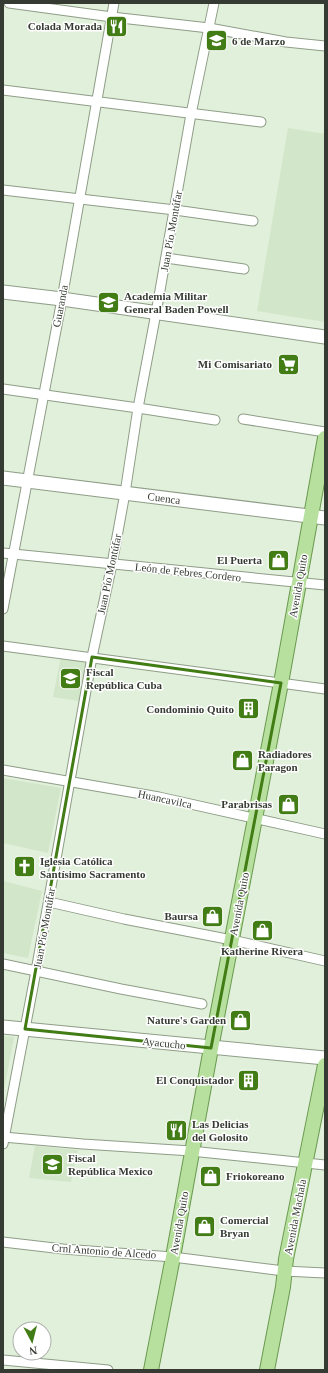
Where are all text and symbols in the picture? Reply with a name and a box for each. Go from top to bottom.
restaurant icon: Colada Morada [104,13,130,39]
place label: Colada Morada [28,20,103,32]
school or university icon: 6 de Marzo [204,28,230,54]
place label: 6 de Marzo [232,35,286,47]
street label: Juan Pío Montúfar [158,189,184,272]
street label: Guaranda [50,284,70,328]
school or university icon: Academia Militar General Baden Powell [95,289,121,315]
place label: Academia Militar General Baden Powell [124,290,229,315]
supermarket icon: Mi Comisariato [275,351,301,377]
place label: Mi Comisariato [198,358,272,370]
street label: Cuenca [147,490,181,506]
street label: Juan Pío Montúfar [95,532,123,615]
shop icon: El Puerta [265,547,291,573]
street label: Avenida Quito [287,553,310,619]
place label: El Puerta [217,554,262,566]
street label: León de Febres Cordero [134,560,242,584]
school or university icon: Fiscal República Cuba [57,665,83,691]
place label: Fiscal República Cuba [86,666,163,691]
building icon: Condominio Quito [236,696,262,722]
place label: Condominio Quito [146,703,234,715]
shop icon: Radiadores Paragon [230,747,256,773]
place label: Radiadores Paragon [258,748,312,773]
street label: Huancavilca [137,787,193,811]
shop icon: Parabrisas [275,791,301,817]
place label: Parabrisas [221,798,273,810]
church icon: Iglesia Católica Santísimo Sacramento [11,854,37,880]
place label: Iglesia Católica Santísimo Sacramento [40,855,146,880]
street label: Avenida Quito [227,871,251,937]
street label: Juan Pío Montúfar [31,886,57,969]
shop icon: Baursa [200,903,226,929]
place label: Baursa [164,910,198,922]
shop icon: Katherine Rivera [249,918,275,944]
place label: Katherine Rivera [221,945,304,957]
shop icon: Nature's Garden [228,1007,254,1033]
place label: Nature's Garden [147,1014,226,1026]
street label: Ayacucho [142,1035,187,1051]
building icon: El Conquistador [236,1067,262,1093]
place label: El Conquistador [156,1074,234,1086]
restaurant icon: Las Delicias del Golosito [164,1117,190,1143]
place label: Las Delicias del Golosito [192,1118,249,1143]
school or university icon: Fiscal República Mexico [40,1151,66,1177]
place label: Fiscal República Mexico [68,1152,153,1177]
shop icon: Friokoreano [198,1163,224,1189]
place label: Friokoreano [226,1170,285,1182]
street label: Avenida Machala [282,1178,308,1256]
street label: Avenida Quito [168,1190,191,1256]
shop icon: Comercial Bryan [191,1213,217,1239]
place label: Comercial Bryan [220,1214,269,1239]
street label: Crnl Antonio de Alcedo [51,1241,157,1261]
north arrow [12,1321,52,1361]
text: N [28,1344,38,1357]

